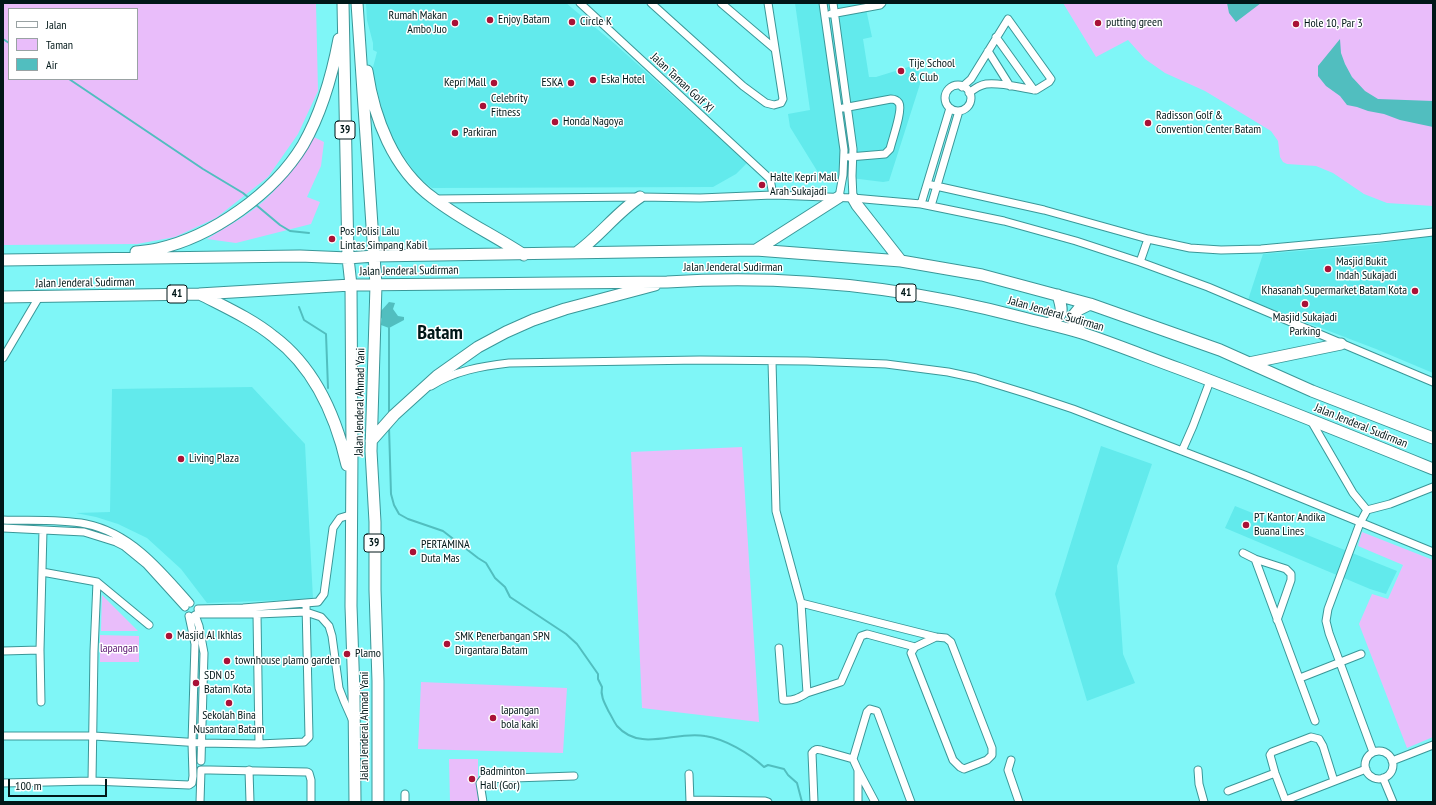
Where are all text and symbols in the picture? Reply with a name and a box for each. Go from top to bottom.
legend [8,8,138,80]
place label: Rumah Makan Ambo Juo [388,9,447,37]
place label: Enjoy Batam [498,13,549,27]
marker: Enjoy Batam [485,15,495,25]
place label: Circle K [580,15,612,29]
place label: putting green [1106,16,1162,30]
text: Jalan [46,17,67,32]
marker: Circle K [567,17,577,27]
place label: Hole 10, Par 3 [1304,17,1363,31]
marker: Rumah Makan Ambo Juo [450,18,460,28]
marker: putting green [1093,18,1103,28]
marker: Hole 10, Par 3 [1291,19,1301,29]
text: Taman [46,37,73,52]
street label: Jalan Taman Golf XI [647,50,717,116]
text: Air [46,57,58,72]
place label: Tije School & Club [909,57,955,85]
marker: Tije School & Club [896,66,906,76]
place label: Eska Hotel [601,73,645,87]
marker: Eska Hotel [588,75,598,85]
place label: Kepri Mall [444,76,486,90]
place label: ESKA [541,76,563,90]
marker: Kepri Mall [489,78,499,88]
marker: ESKA [566,78,576,88]
place label: Celebrity Fitness [491,92,528,120]
marker: Celebrity Fitness [478,101,488,111]
place label: Radisson Golf & Convention Center Batam [1156,109,1261,137]
place label: Honda Nagoya [563,115,623,129]
marker: Honda Nagoya [550,117,560,127]
marker: Radisson Golf & Convention Center Batam [1143,118,1153,128]
road number: 39 [335,121,355,139]
place label: Parkiran [463,126,497,140]
marker: Parkiran [450,128,460,138]
place label: Halte Kepri Mall Arah Sukajadi [770,171,837,199]
marker: Halte Kepri Mall Arah Sukajadi [757,180,767,190]
place label: Pos Polisi Lalu Lintas Simpang Kabil [340,225,427,253]
marker: Pos Polisi Lalu Lintas Simpang Kabil [327,234,337,244]
place label: Masjid Bukit Indah Sukajadi [1336,255,1397,283]
street label: Jalan Jenderal Sudirman [683,261,783,275]
street label: Jalan Jenderal Sudirman [359,263,459,279]
marker: Masjid Bukit Indah Sukajadi [1323,264,1333,274]
street label: Jalan Jenderal Sudirman [35,275,135,291]
road number: 41 [896,284,916,302]
place label: Khasanah Supermarket Batam Kota [1262,284,1407,298]
road number: 41 [167,285,187,303]
marker: Khasanah Supermarket Batam Kota [1410,286,1420,296]
street label: Jalan Jenderal Sudirman [1006,293,1106,335]
marker: Masjid Sukajadi Parking [1300,299,1310,309]
place label: Masjid Sukajadi Parking [1273,311,1337,339]
district label: Batam [417,321,463,345]
street label: Jalan Jenderal Ahmad Yani [352,348,368,456]
street label: Jalan Jenderal Sudirman [1312,401,1410,451]
place label: Living Plaza [189,452,239,466]
marker: Living Plaza [176,454,186,464]
place label: PT Kantor Andika Buana Lines [1254,511,1325,539]
marker: PT Kantor Andika Buana Lines [1241,520,1251,530]
road number: 39 [364,534,384,552]
place label: PERTAMINA Duta Mas [421,538,470,566]
marker: PERTAMINA Duta Mas [408,547,418,557]
place label: Masjid Al Ikhlas [177,629,242,643]
place label: SMK Penerbangan SPN Dirgantara Batam [455,630,550,658]
marker: Masjid Al Ikhlas [164,631,174,641]
marker: SMK Penerbangan SPN Dirgantara Batam [442,639,452,649]
park label: lapangan [100,642,138,656]
place label: Plamo [355,647,381,661]
marker: Plamo [342,649,352,659]
place label: townhouse plamo garden [235,654,340,668]
marker: townhouse plamo garden [222,656,232,666]
place label: SDN 05 Batam Kota [204,669,252,697]
street label: Jalan Jenderal Ahmad Yani [358,672,372,780]
marker: SDN 05 Batam Kota [191,678,201,688]
marker: Sekolah Bina Nusantara Batam [224,698,234,708]
place label: lapangan bola kaki [501,704,539,732]
place label: Sekolah Bina Nusantara Batam [194,709,264,737]
marker: lapangan bola kaki [488,713,498,723]
place label: Badminton Hall (Gor) [480,765,525,793]
scale bar [10,771,109,797]
marker: Badminton Hall (Gor) [467,774,477,784]
text: 100 m [15,778,42,793]

